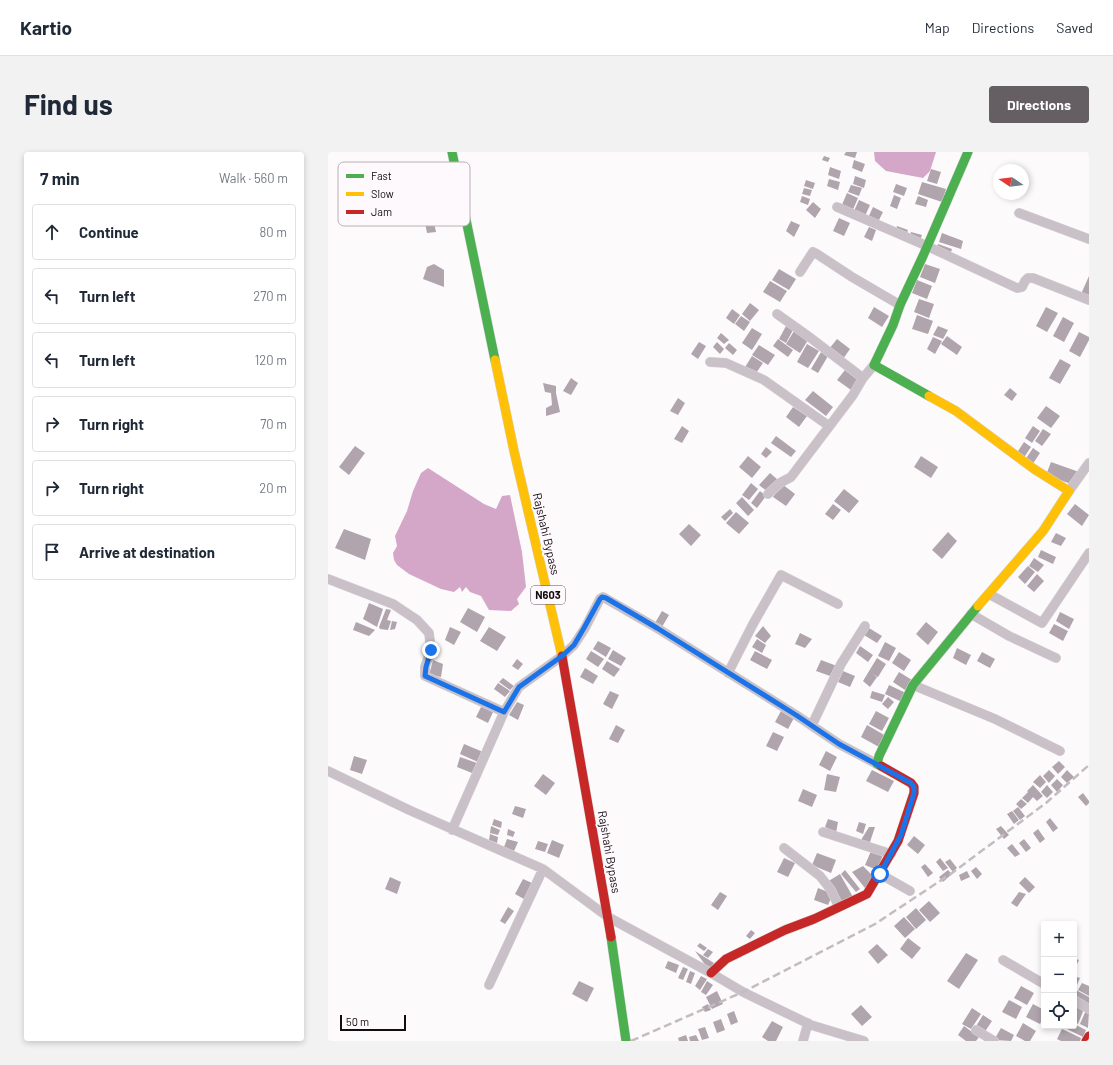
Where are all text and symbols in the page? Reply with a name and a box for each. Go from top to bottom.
text: Kartio [20,16,72,39]
text: Map [925,19,950,36]
text: Directions [972,19,1034,36]
text: Saved [1056,19,1093,36]
button: Directions [989,86,1089,123]
text: Find us [24,87,113,121]
legend [338,162,470,226]
north arrow [993,164,1029,200]
text: 7 min [40,168,80,188]
text: Fast [371,169,392,182]
text: Walk · 560 m [219,170,288,186]
text: Slow [371,187,394,200]
text: Jam [371,205,392,218]
icon: ahead [41,221,63,243]
text: Continue [79,223,139,241]
text: 80 m [260,224,287,240]
icon: left [41,285,63,307]
text: Turn left [79,287,135,305]
text: 270 m [253,288,287,304]
icon: left [41,349,63,371]
text: Turn left [79,351,135,369]
text: 120 m [255,352,287,368]
icon: right [41,413,63,435]
text: Turn right [79,415,144,433]
text: 70 m [260,416,287,432]
icon: right [41,477,63,499]
text: Turn right [79,479,144,497]
text: 20 m [259,480,287,496]
street label: Rajshahi Bypass [531,491,563,576]
icon: arrive [41,541,63,563]
text: Arrive at destination [79,543,215,561]
road number: N603 [531,586,565,604]
route end [422,641,440,659]
street label: Rajshahi Bypass [596,809,624,895]
route start [871,865,889,883]
map controls [1041,921,1077,1029]
button: + [1041,921,1077,957]
button: − [1041,957,1077,993]
button: locate [1041,993,1077,1029]
scale bar [340,1013,406,1032]
text: 50 m [346,1015,369,1028]

